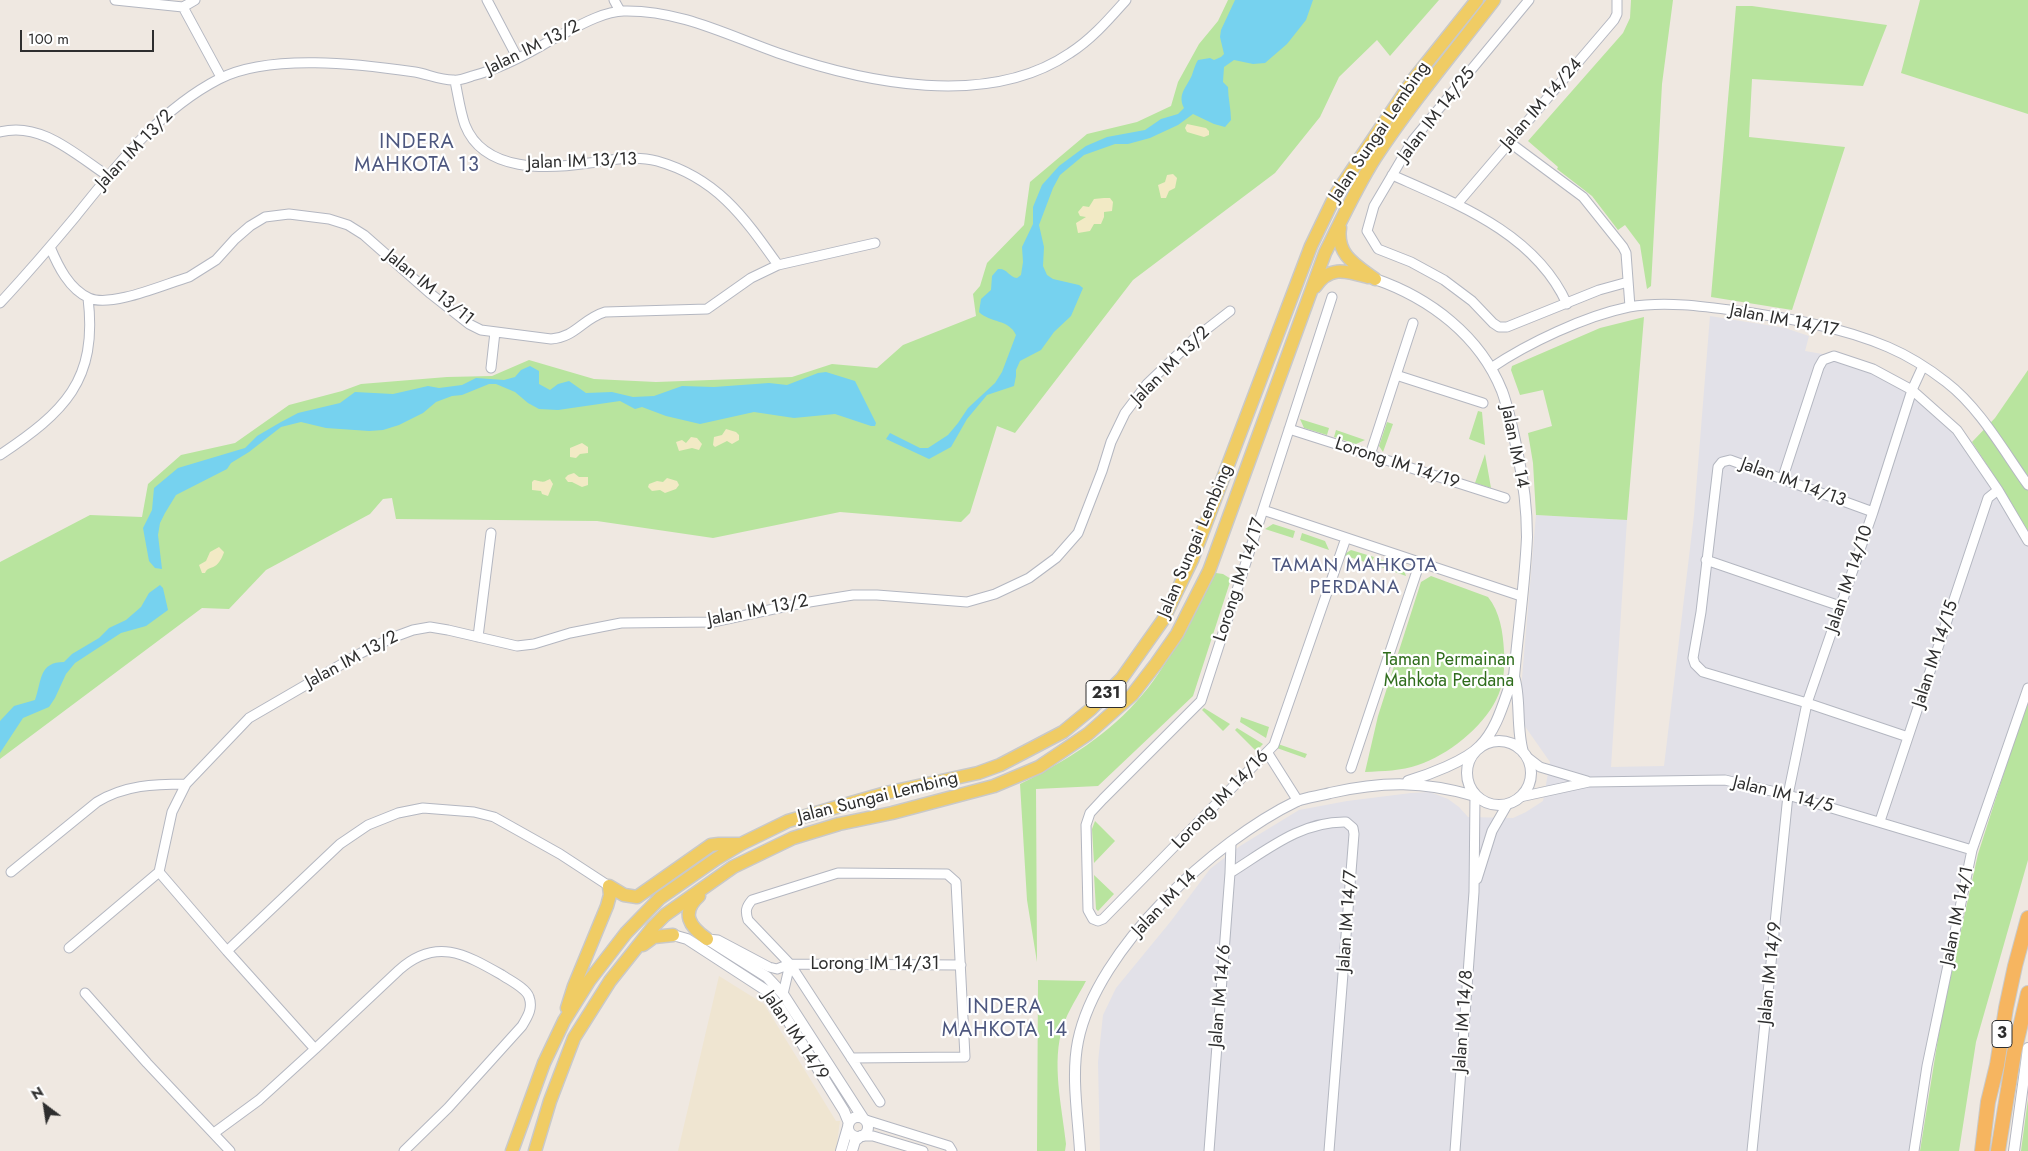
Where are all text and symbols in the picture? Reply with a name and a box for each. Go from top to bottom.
street label: Jalan IM 13/2 [482,16,584,80]
scale bar [22,20,156,52]
text: 100 m [28,28,69,50]
street label: Jalan IM 14/24 [1497,54,1587,154]
street label: Jalan Sungai Lembing [1325,58,1435,206]
street label: Jalan IM 14/25 [1394,64,1480,166]
street label: Jalan IM 13/2 [92,106,178,194]
district label: INDERA MAHKOTA 13 [353,131,481,178]
street label: Jalan IM 13/13 [527,149,637,175]
street label: Jalan IM 13/11 [380,246,478,330]
street label: Jalan IM 14/17 [1728,300,1840,342]
street label: Jalan IM 13/2 [1127,322,1215,410]
street label: Jalan IM 14 [1495,404,1533,490]
street label: Lorong IM 14/19 [1332,434,1462,494]
street label: Jalan IM 14/13 [1737,454,1849,512]
street label: Jalan Sungai Lembing [1154,461,1238,621]
street label: Lorong IM 14/17 [1210,516,1270,644]
street label: Jalan IM 14/10 [1822,523,1878,635]
district label: TAMAN MAHKOTA PERDANA [1270,555,1440,599]
street label: Jalan IM 13/2 [706,591,810,631]
street label: Jalan IM 14/15 [1909,598,1963,710]
street label: Jalan IM 13/2 [302,626,402,694]
park label: Taman Permainan Mahkota Perdana [1383,650,1515,692]
road number: 231 [1086,681,1126,708]
street label: Lorong IM 14/16 [1168,746,1274,854]
street label: Jalan Sungai Lembing [796,768,960,828]
street label: Jalan IM 14/5 [1730,772,1836,818]
street label: Jalan IM 14/1 [1937,864,1979,968]
street label: Jalan IM 14 [1128,866,1202,942]
street label: Jalan IM 14/7 [1334,869,1362,973]
street label: Jalan IM 14/9 [1755,921,1787,1025]
street label: Jalan IM 14/6 [1206,944,1236,1048]
street label: Lorong IM 14/31 [811,954,939,976]
street label: Jalan IM 14/8 [1450,969,1478,1073]
street label: Jalan IM 14/9 [757,987,833,1085]
district label: INDERA MAHKOTA 14 [941,996,1069,1043]
road number: 3 [1992,1021,2012,1048]
north arrow [20,1081,70,1131]
text: N [27,1082,47,1105]

